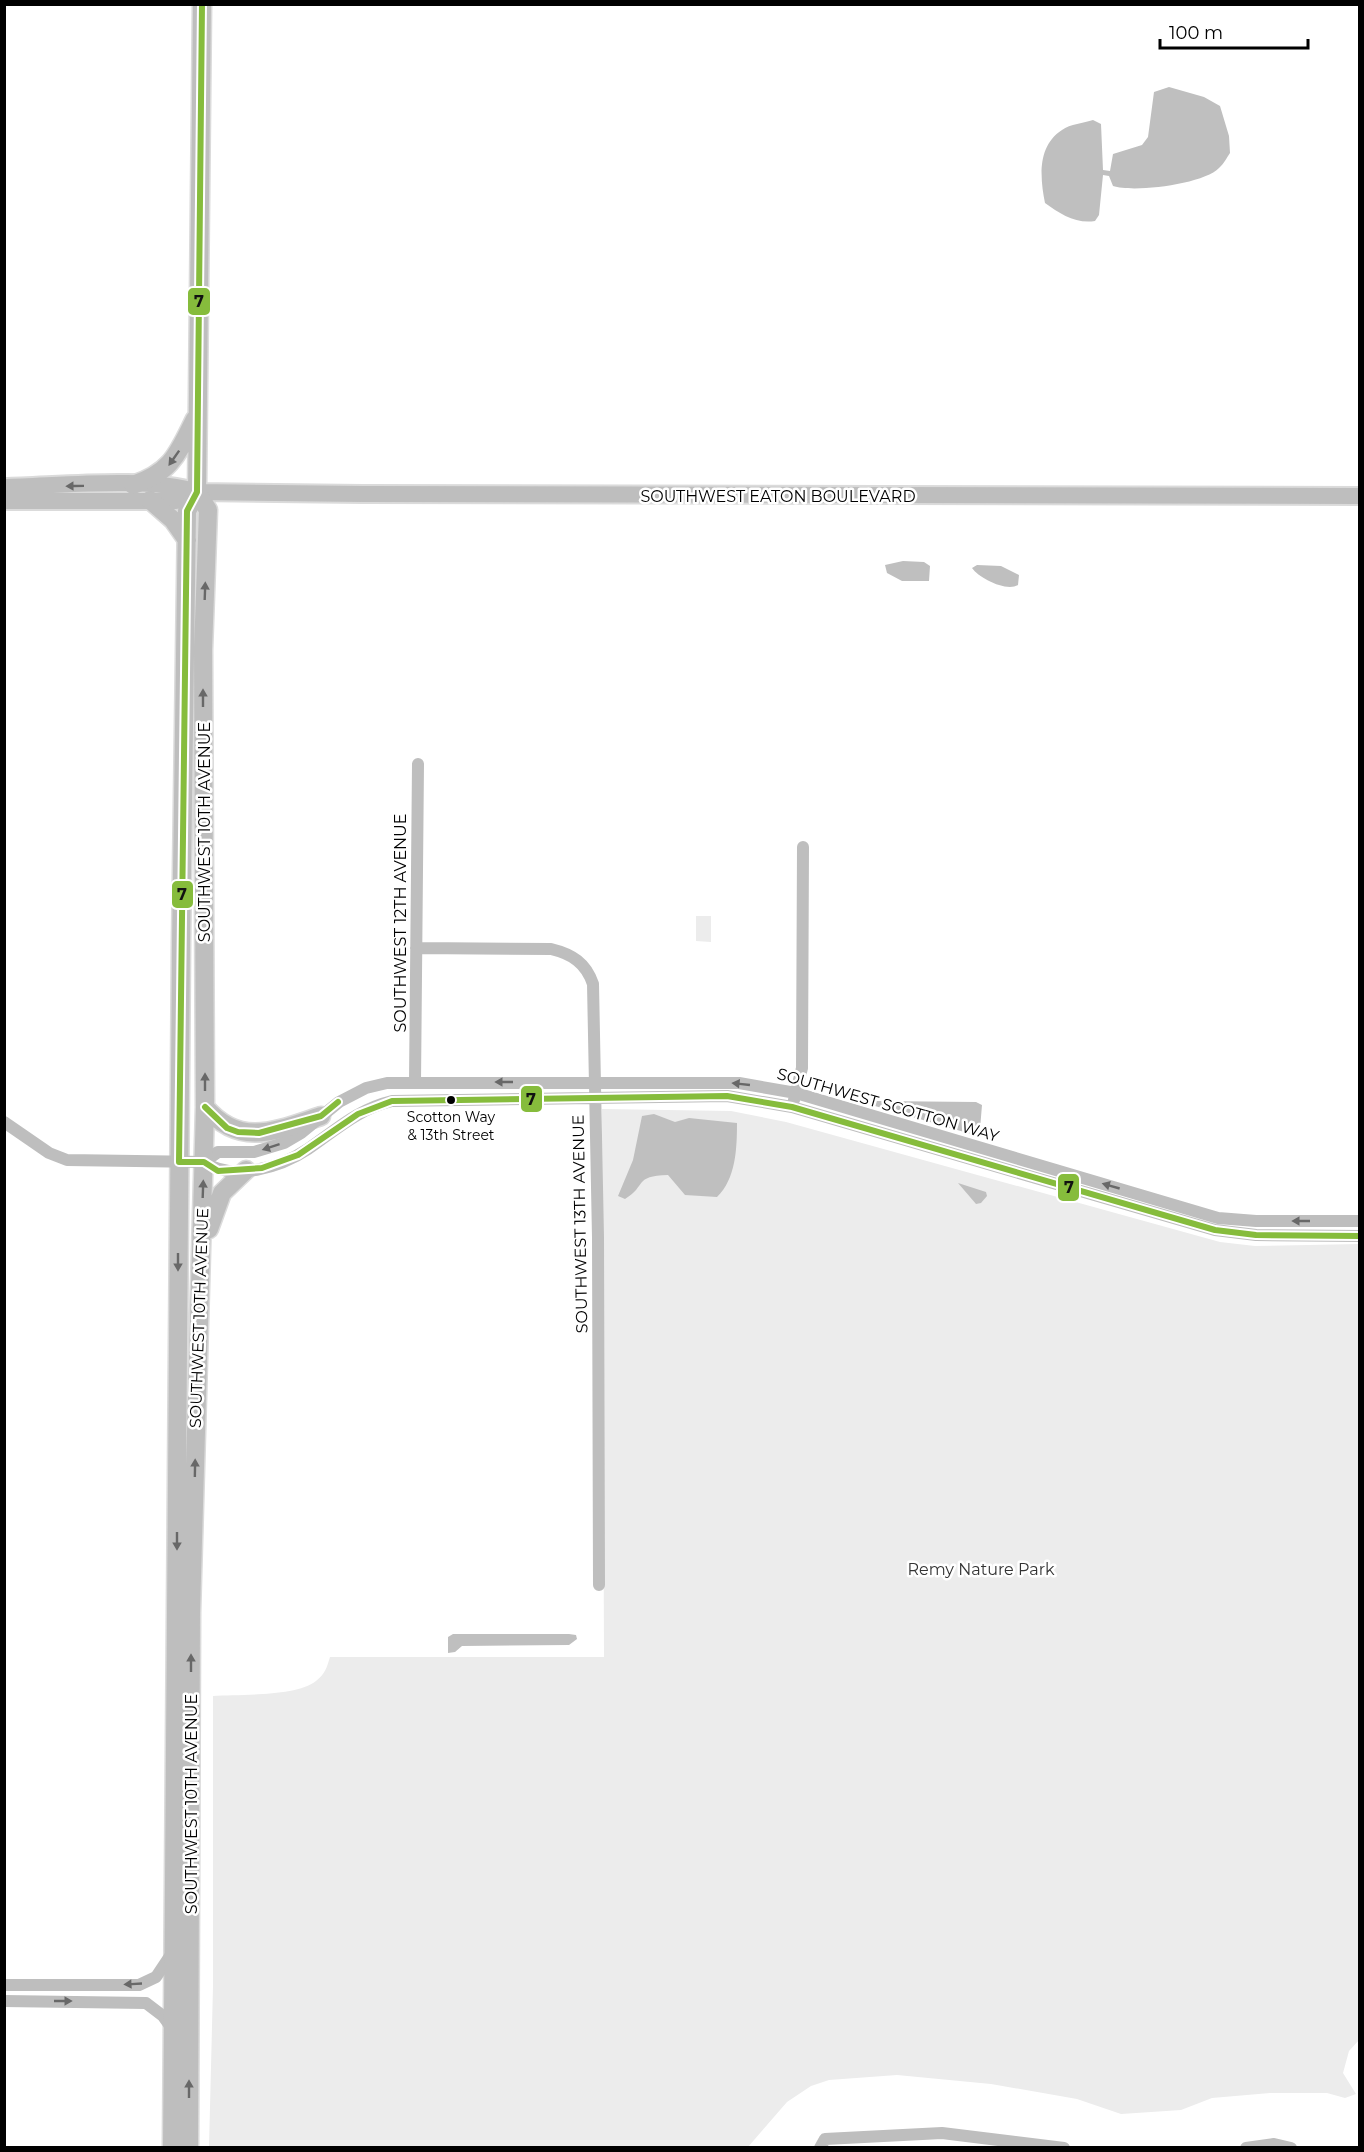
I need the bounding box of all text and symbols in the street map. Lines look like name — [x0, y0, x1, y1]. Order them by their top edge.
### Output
scale bar — [1160, 12, 1308, 50]
text: 100 m — [1169, 22, 1223, 44]
line badge: 7 — [187, 287, 211, 316]
text: 7 — [194, 292, 204, 311]
one-way arrow — [168, 450, 180, 466]
one-way arrow — [65, 481, 84, 491]
street label: SOUTHWEST EATON BOULEVARD — [640, 487, 916, 506]
one-way arrow — [200, 582, 210, 601]
one-way arrow — [198, 689, 208, 708]
street label: SOUTHWEST 10TH AVENUE — [195, 722, 214, 942]
street label: SOUTHWEST 12TH AVENUE — [391, 814, 410, 1033]
line badge: 7 — [171, 880, 194, 909]
text: 7 — [177, 885, 187, 904]
street label: SOUTHWEST SCOTTON WAY — [775, 1064, 1002, 1146]
one-way arrow — [200, 1073, 210, 1092]
one-way arrow — [495, 1077, 514, 1087]
one-way arrow — [731, 1079, 750, 1089]
line badge: 7 — [520, 1085, 543, 1113]
text: 7 — [526, 1090, 536, 1109]
marker: Scotton Way & 13th Street — [445, 1094, 457, 1106]
place label: Scotton Way & 13th Street — [407, 1108, 496, 1144]
street label: SOUTHWEST 13TH AVENUE — [569, 1114, 591, 1334]
one-way arrow — [262, 1143, 280, 1152]
line badge: 7 — [1057, 1173, 1080, 1202]
text: 7 — [1064, 1178, 1074, 1197]
one-way arrow — [199, 1180, 208, 1199]
one-way arrow — [1102, 1181, 1120, 1190]
street label: SOUTHWEST 10TH AVENUE — [186, 1208, 212, 1428]
one-way arrow — [1292, 1216, 1311, 1226]
one-way arrow — [173, 1253, 183, 1272]
one-way arrow — [190, 1459, 199, 1478]
one-way arrow — [172, 1532, 182, 1551]
park label: Remy Nature Park — [907, 1560, 1055, 1579]
one-way arrow — [186, 1654, 196, 1673]
street label: SOUTHWEST 10TH AVENUE — [182, 1694, 201, 1914]
one-way arrow — [124, 1980, 143, 1989]
one-way arrow — [53, 1996, 72, 2006]
one-way arrow — [184, 2080, 194, 2099]

